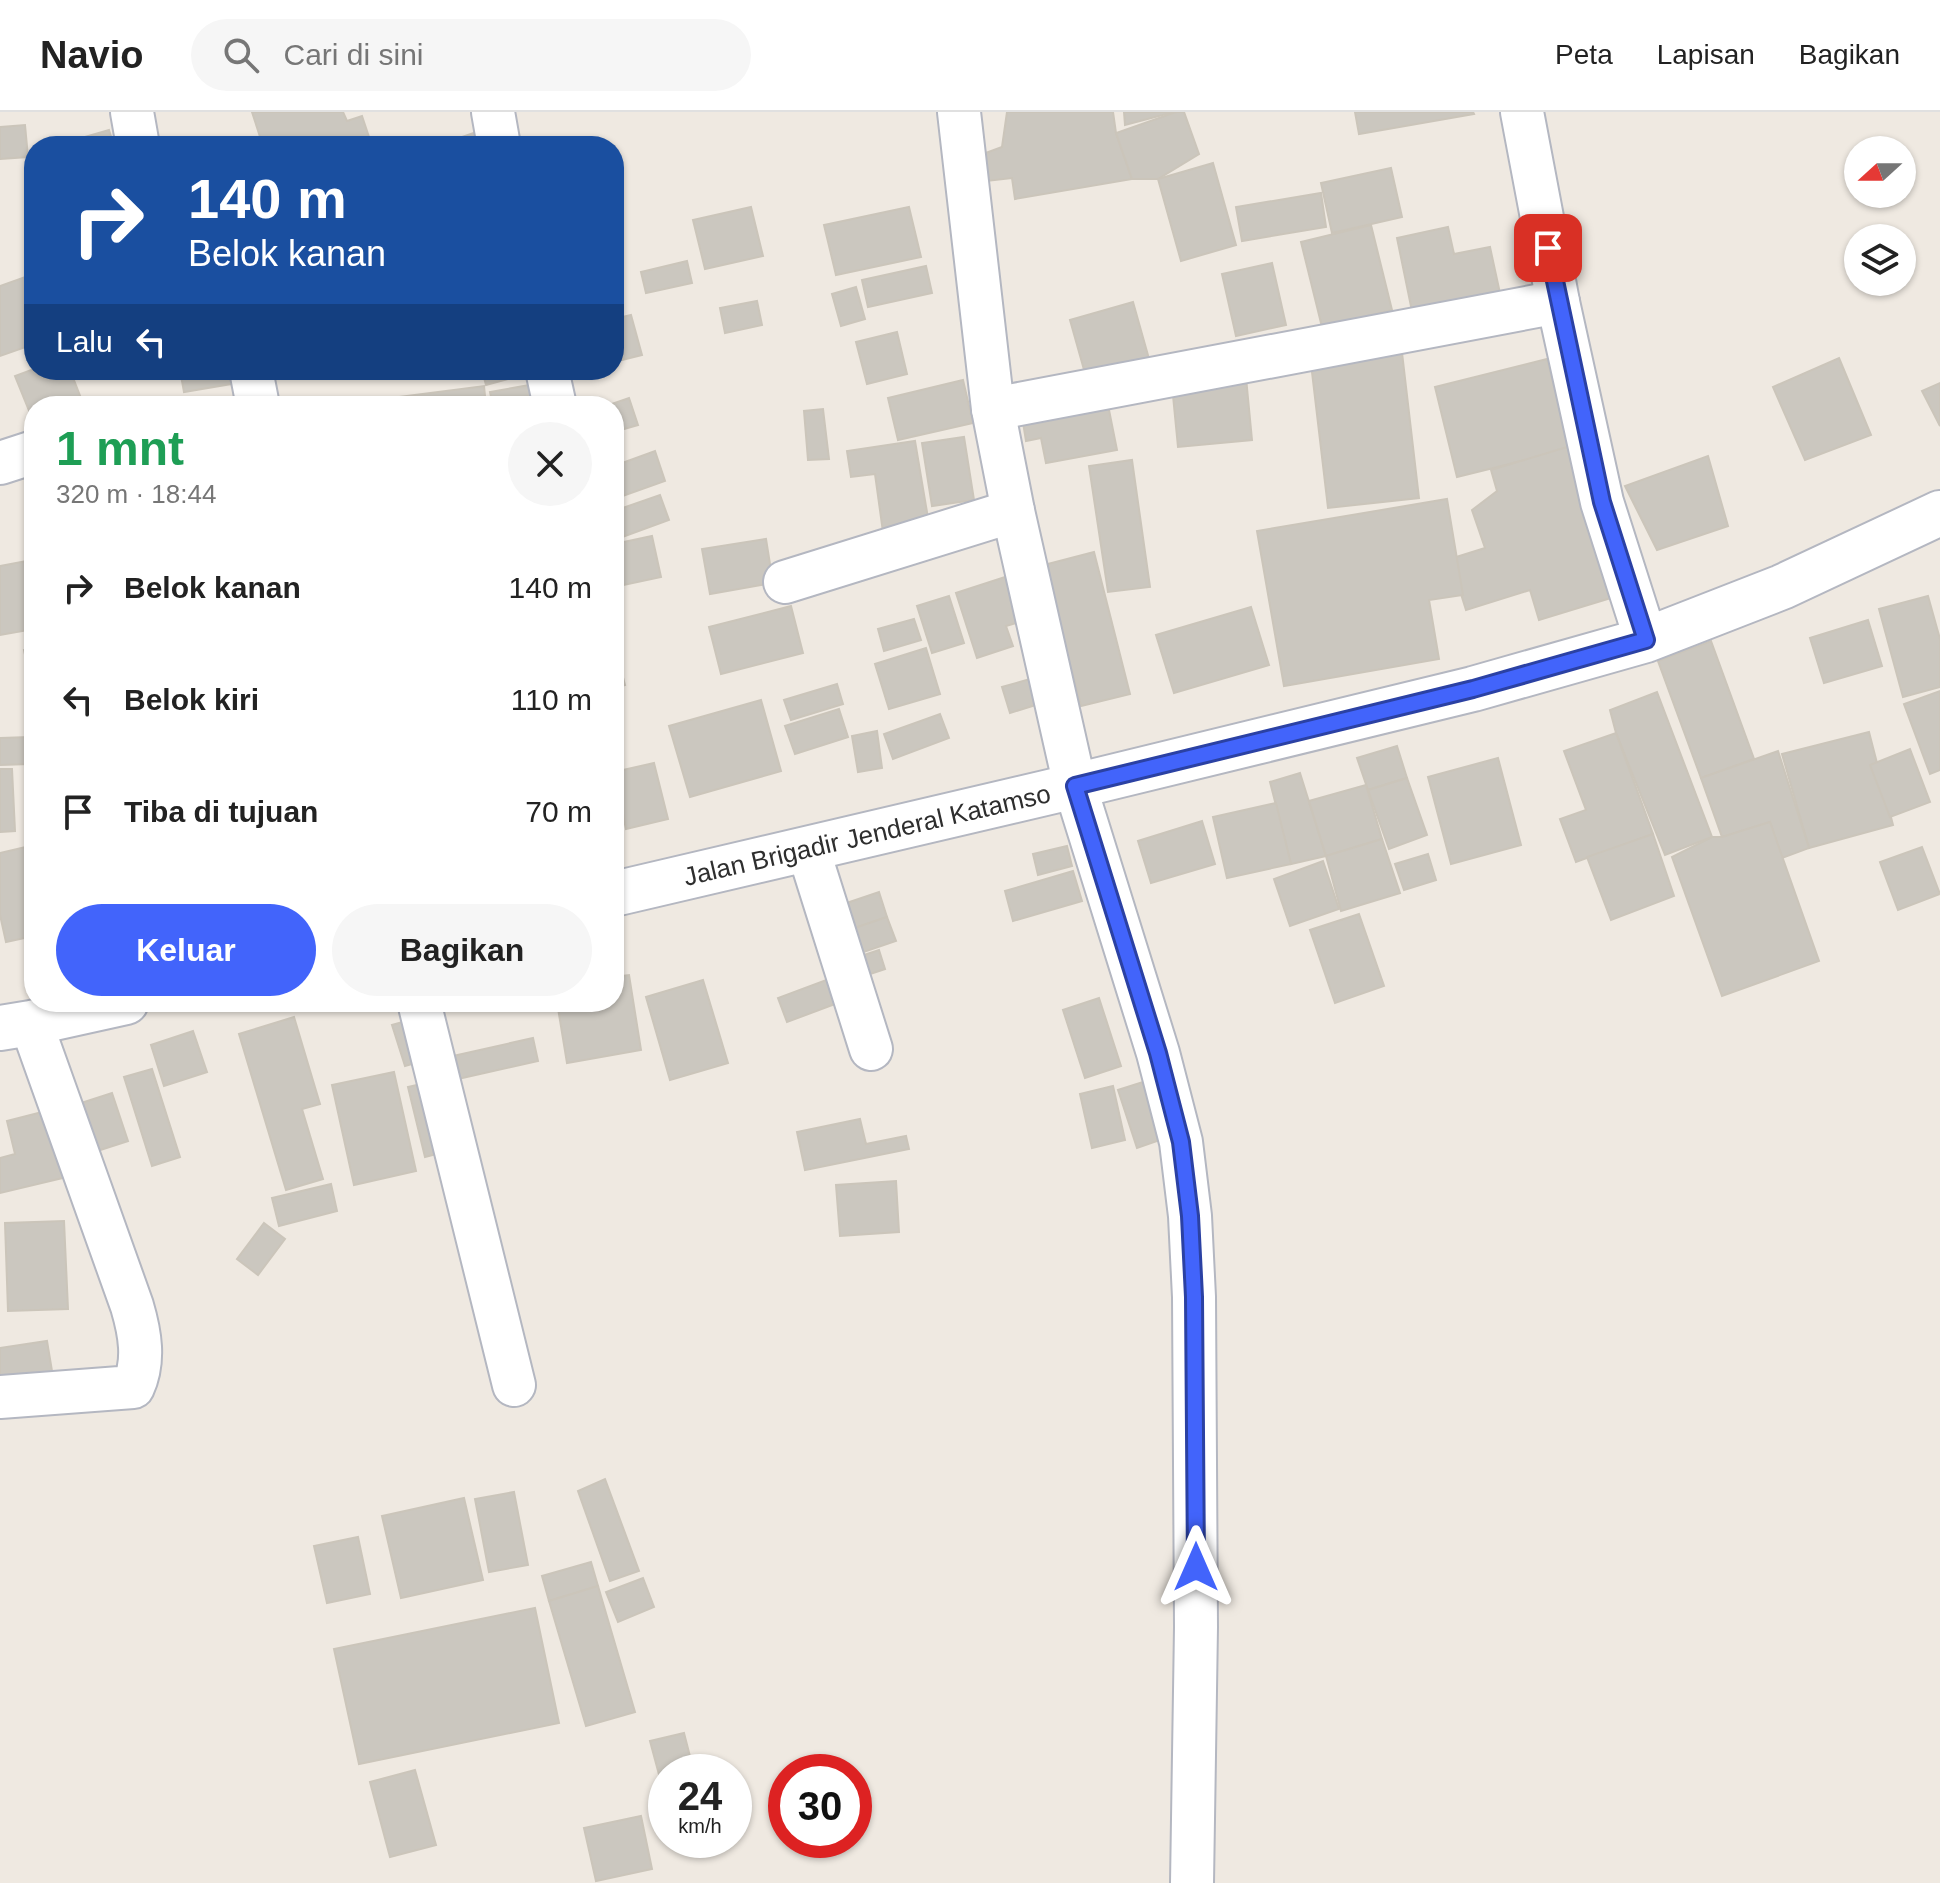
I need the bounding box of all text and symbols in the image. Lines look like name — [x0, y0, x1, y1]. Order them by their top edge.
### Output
search box — [191, 19, 751, 91]
icon: search — [219, 33, 263, 77]
text: Navio — [40, 34, 143, 76]
text: Cari di sini — [283, 38, 424, 71]
text: Peta — [1555, 39, 1613, 70]
text: Lapisan — [1657, 39, 1755, 70]
text: Bagikan — [1799, 39, 1900, 70]
north arrow — [1844, 136, 1916, 208]
map controls — [1844, 136, 1916, 296]
text: 140 m — [188, 167, 347, 230]
icon: right — [56, 168, 160, 272]
pin — [1514, 214, 1582, 282]
button: layers — [1844, 224, 1916, 296]
icon: arrive — [1526, 226, 1570, 270]
text: Belok kanan — [188, 233, 386, 274]
icon: left — [129, 320, 173, 364]
text: Lalu — [56, 325, 113, 358]
text: 1 mnt — [56, 422, 184, 475]
button: close — [508, 422, 592, 506]
text: 320 m · 18:44 — [56, 479, 216, 509]
icon: right — [56, 566, 100, 610]
text: Belok kanan — [124, 571, 301, 604]
text: 140 m — [509, 571, 592, 604]
icon: left — [56, 678, 100, 722]
text: Belok kiri — [124, 683, 259, 716]
text: 110 m — [511, 683, 592, 716]
street label: Jalan Brigadir Jenderal Katamso — [681, 778, 1053, 892]
icon: arrive — [56, 790, 100, 834]
text: Tiba di tujuan — [124, 795, 318, 828]
text: 70 m — [525, 795, 592, 828]
button: Keluar — [56, 904, 316, 996]
button: Bagikan — [332, 904, 592, 996]
position arrow — [1154, 1525, 1238, 1609]
speed limit sign: 30 — [768, 1754, 872, 1858]
text: 24 — [678, 1774, 722, 1818]
text: km/h — [678, 1815, 722, 1837]

